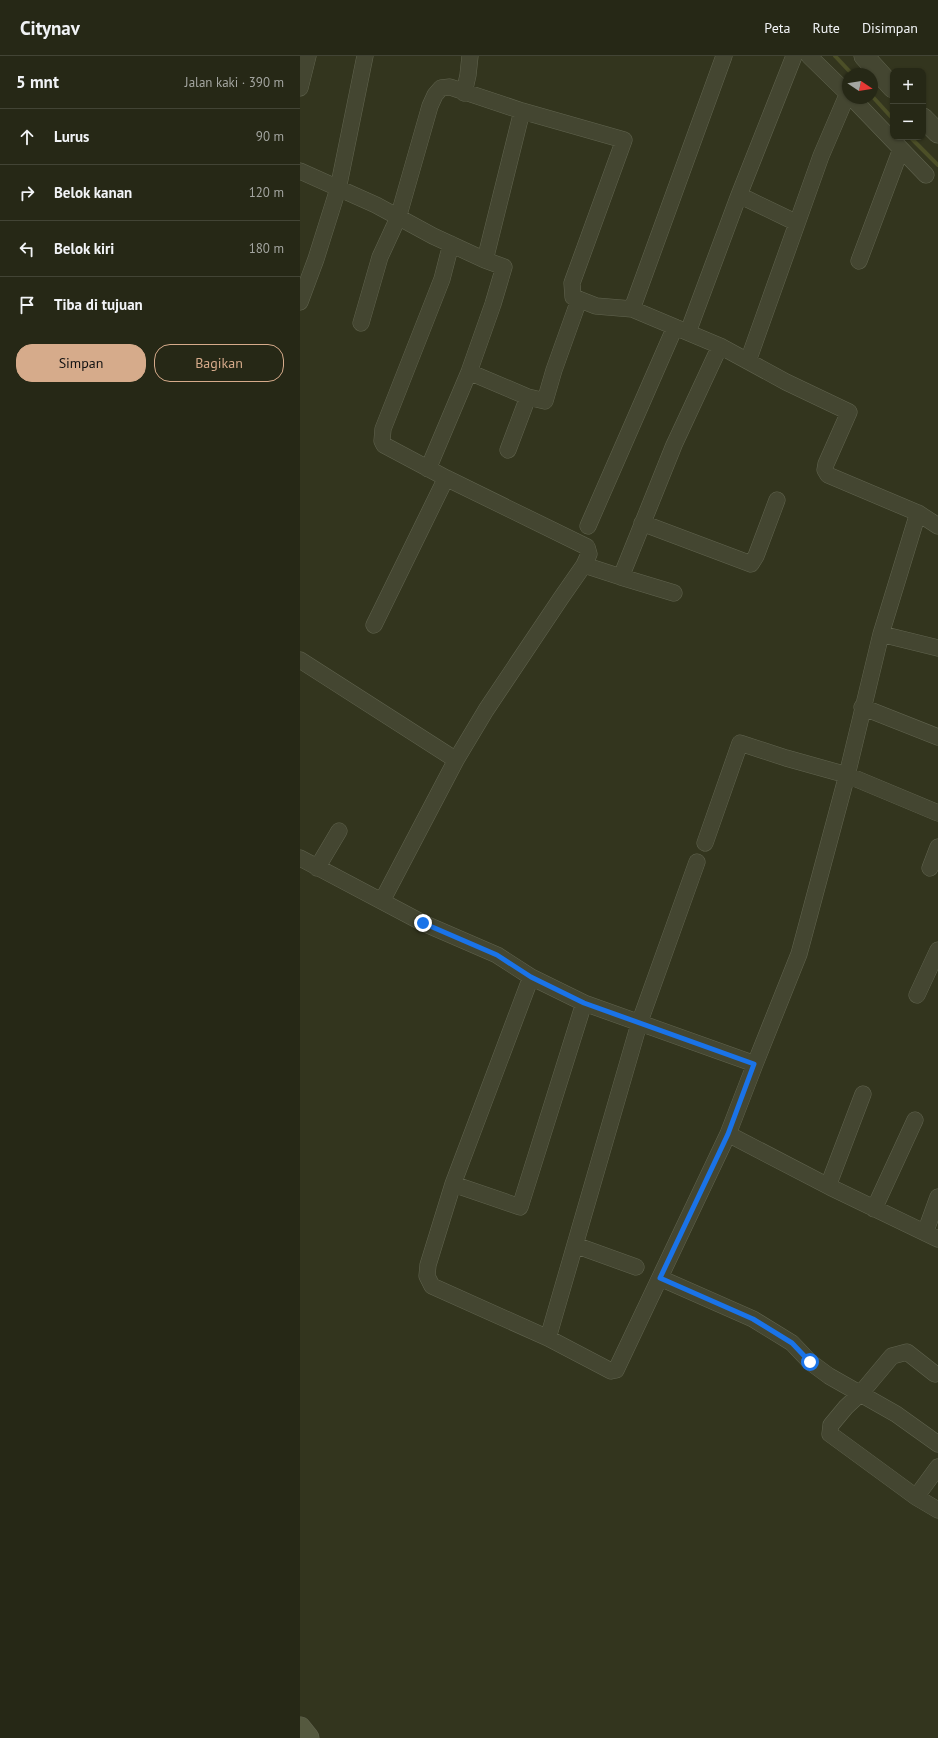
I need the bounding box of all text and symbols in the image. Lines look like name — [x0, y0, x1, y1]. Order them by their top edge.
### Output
text: Citynav — [20, 16, 80, 40]
text: Peta — [764, 19, 790, 37]
text: Rute — [812, 19, 840, 37]
text: Disimpan — [862, 19, 918, 37]
north arrow — [842, 68, 878, 104]
map controls — [890, 68, 926, 140]
button: + — [890, 68, 926, 104]
text: 5 mnt — [16, 71, 59, 93]
text: Jalan kaki · 390 m — [185, 74, 284, 91]
button: − — [890, 104, 926, 140]
icon: ahead — [16, 126, 38, 148]
text: Lurus — [54, 127, 89, 146]
text: 90 m — [256, 128, 284, 145]
icon: right — [16, 182, 38, 204]
text: Belok kanan — [54, 183, 132, 202]
text: 120 m — [249, 184, 284, 201]
icon: left — [16, 238, 38, 260]
text: Belok kiri — [54, 239, 114, 258]
text: 180 m — [249, 240, 284, 257]
icon: arrive — [16, 294, 38, 316]
text: Tiba di tujuan — [54, 295, 143, 314]
button: Simpan — [16, 344, 146, 382]
button: Bagikan — [154, 344, 284, 382]
route end — [414, 914, 432, 932]
route start — [801, 1353, 819, 1371]

